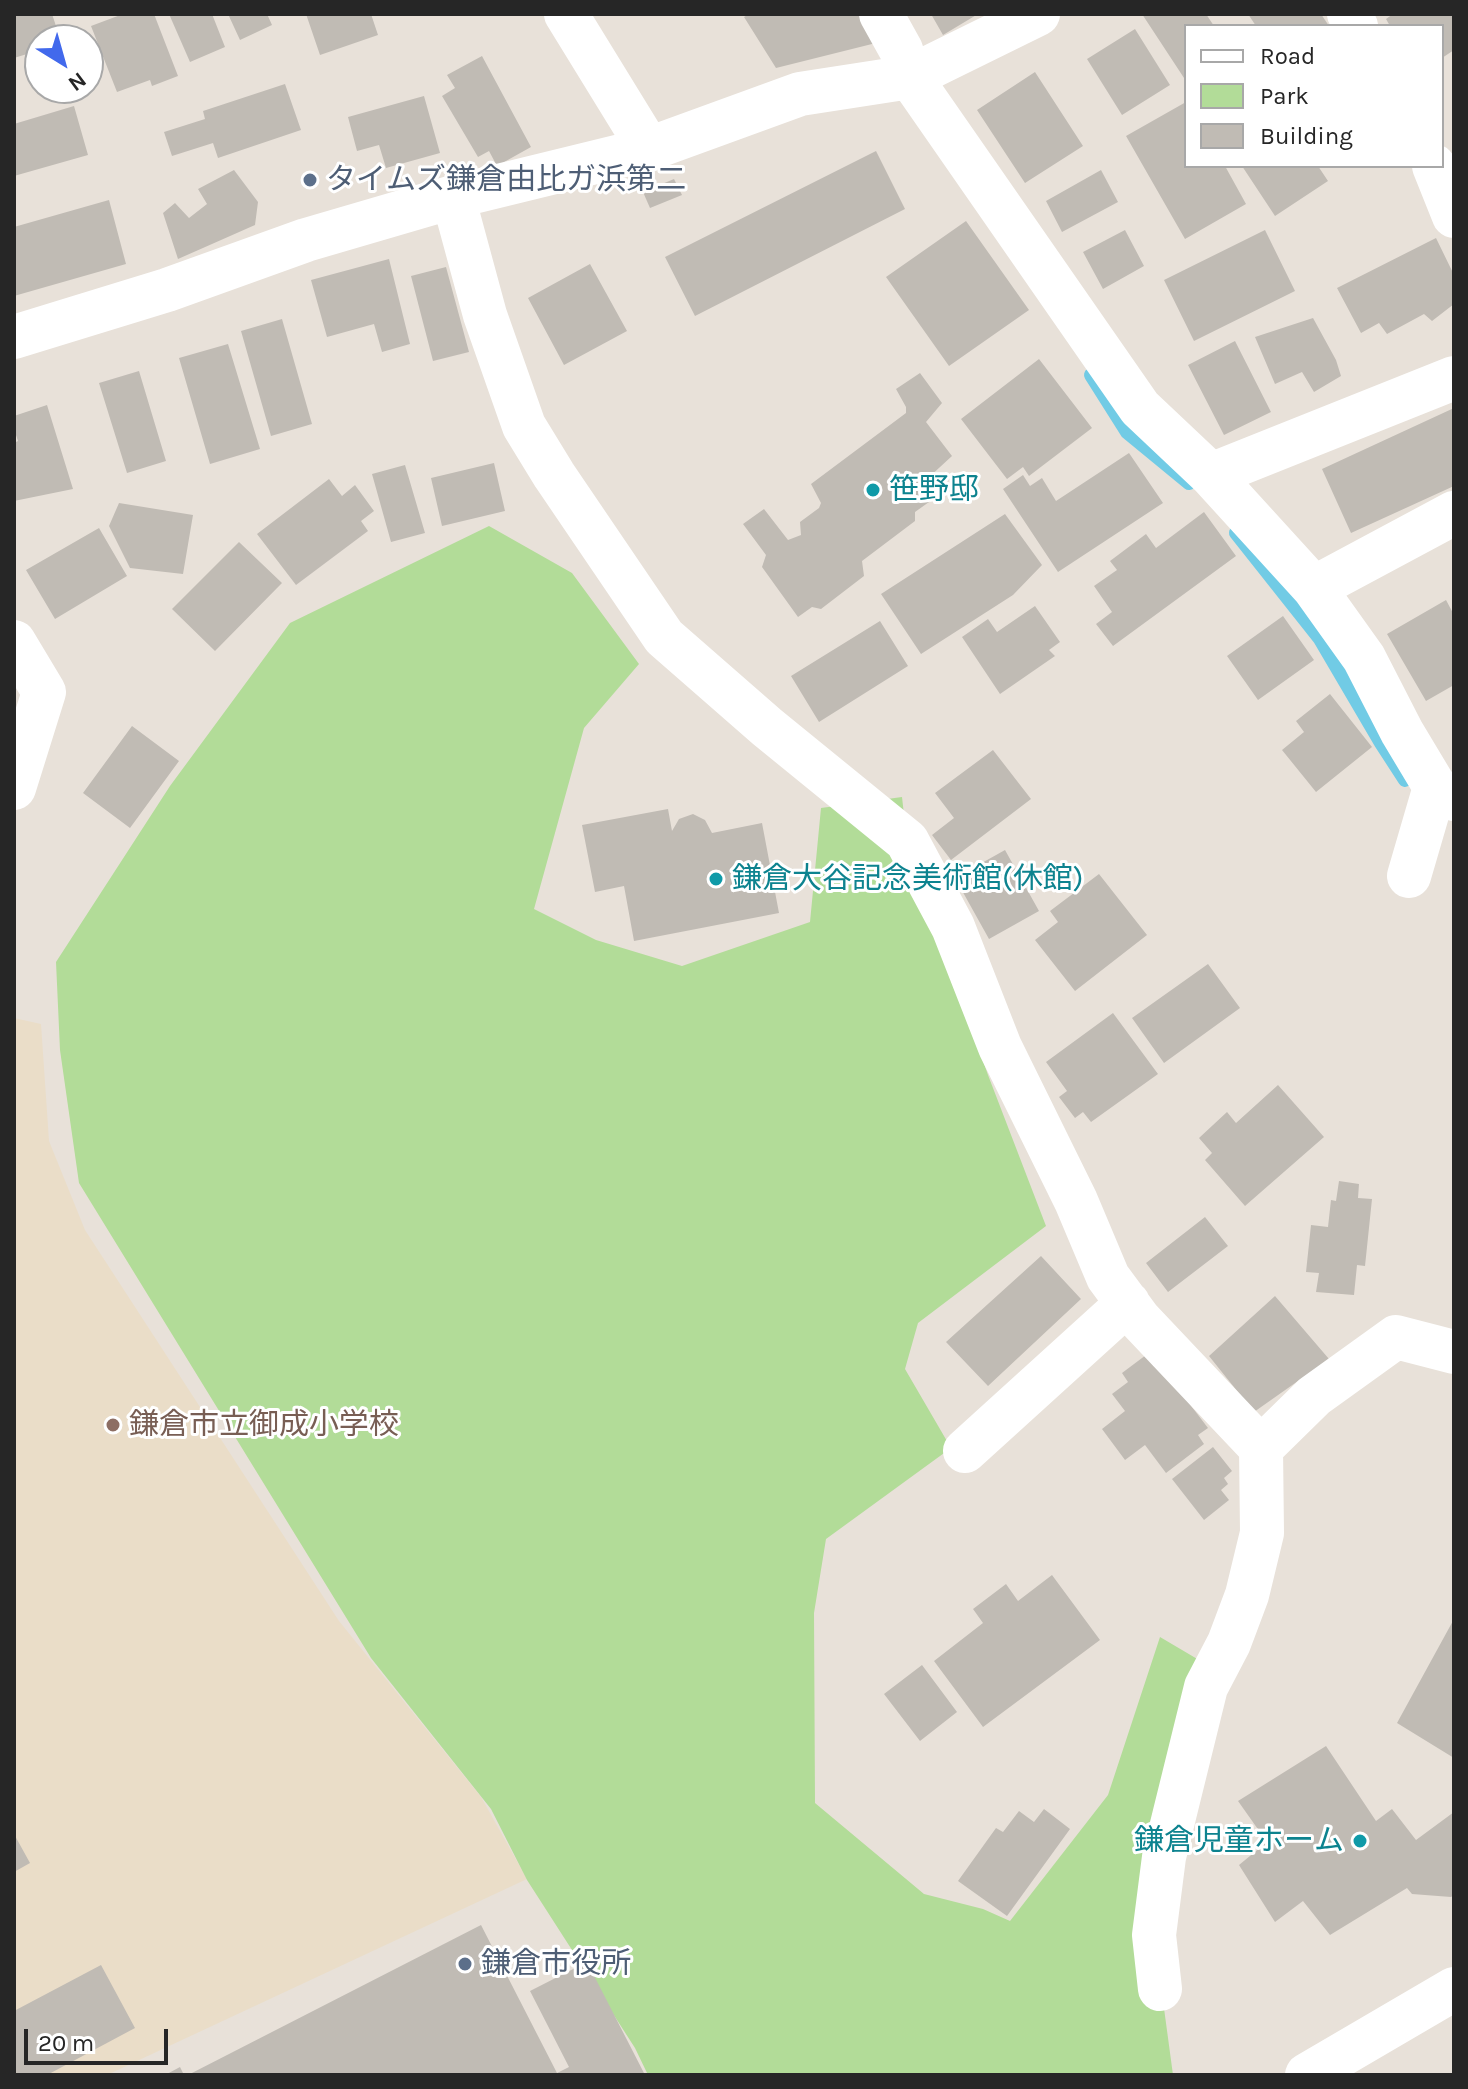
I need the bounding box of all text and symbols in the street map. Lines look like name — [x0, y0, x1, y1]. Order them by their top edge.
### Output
north arrow — [24, 24, 104, 104]
legend — [1184, 24, 1444, 168]
text: Road — [1260, 42, 1315, 70]
text: N — [63, 66, 91, 97]
text: Park — [1260, 82, 1309, 110]
text: Building — [1260, 122, 1353, 150]
place label: タイムズ鎌倉由比ガ浜第二 — [326, 162, 686, 198]
marker: タイムズ鎌倉由比ガ浜第二 — [301, 171, 319, 189]
place label: 笹野邸 — [889, 472, 979, 508]
marker: 笹野邸 — [864, 481, 882, 499]
place label: 鎌倉大谷記念美術館(休館) — [732, 861, 1083, 897]
marker: 鎌倉大谷記念美術館(休館) — [707, 870, 725, 888]
place label: 鎌倉市立御成小学校 — [129, 1407, 399, 1443]
marker: 鎌倉市立御成小学校 — [104, 1416, 122, 1434]
place label: 鎌倉児童ホーム — [1134, 1823, 1344, 1859]
marker: 鎌倉児童ホーム — [1351, 1832, 1369, 1850]
place label: 鎌倉市役所 — [481, 1946, 631, 1982]
marker: 鎌倉市役所 — [456, 1955, 474, 1973]
scale bar — [28, 2013, 172, 2063]
text: 20 m — [38, 2029, 94, 2057]

